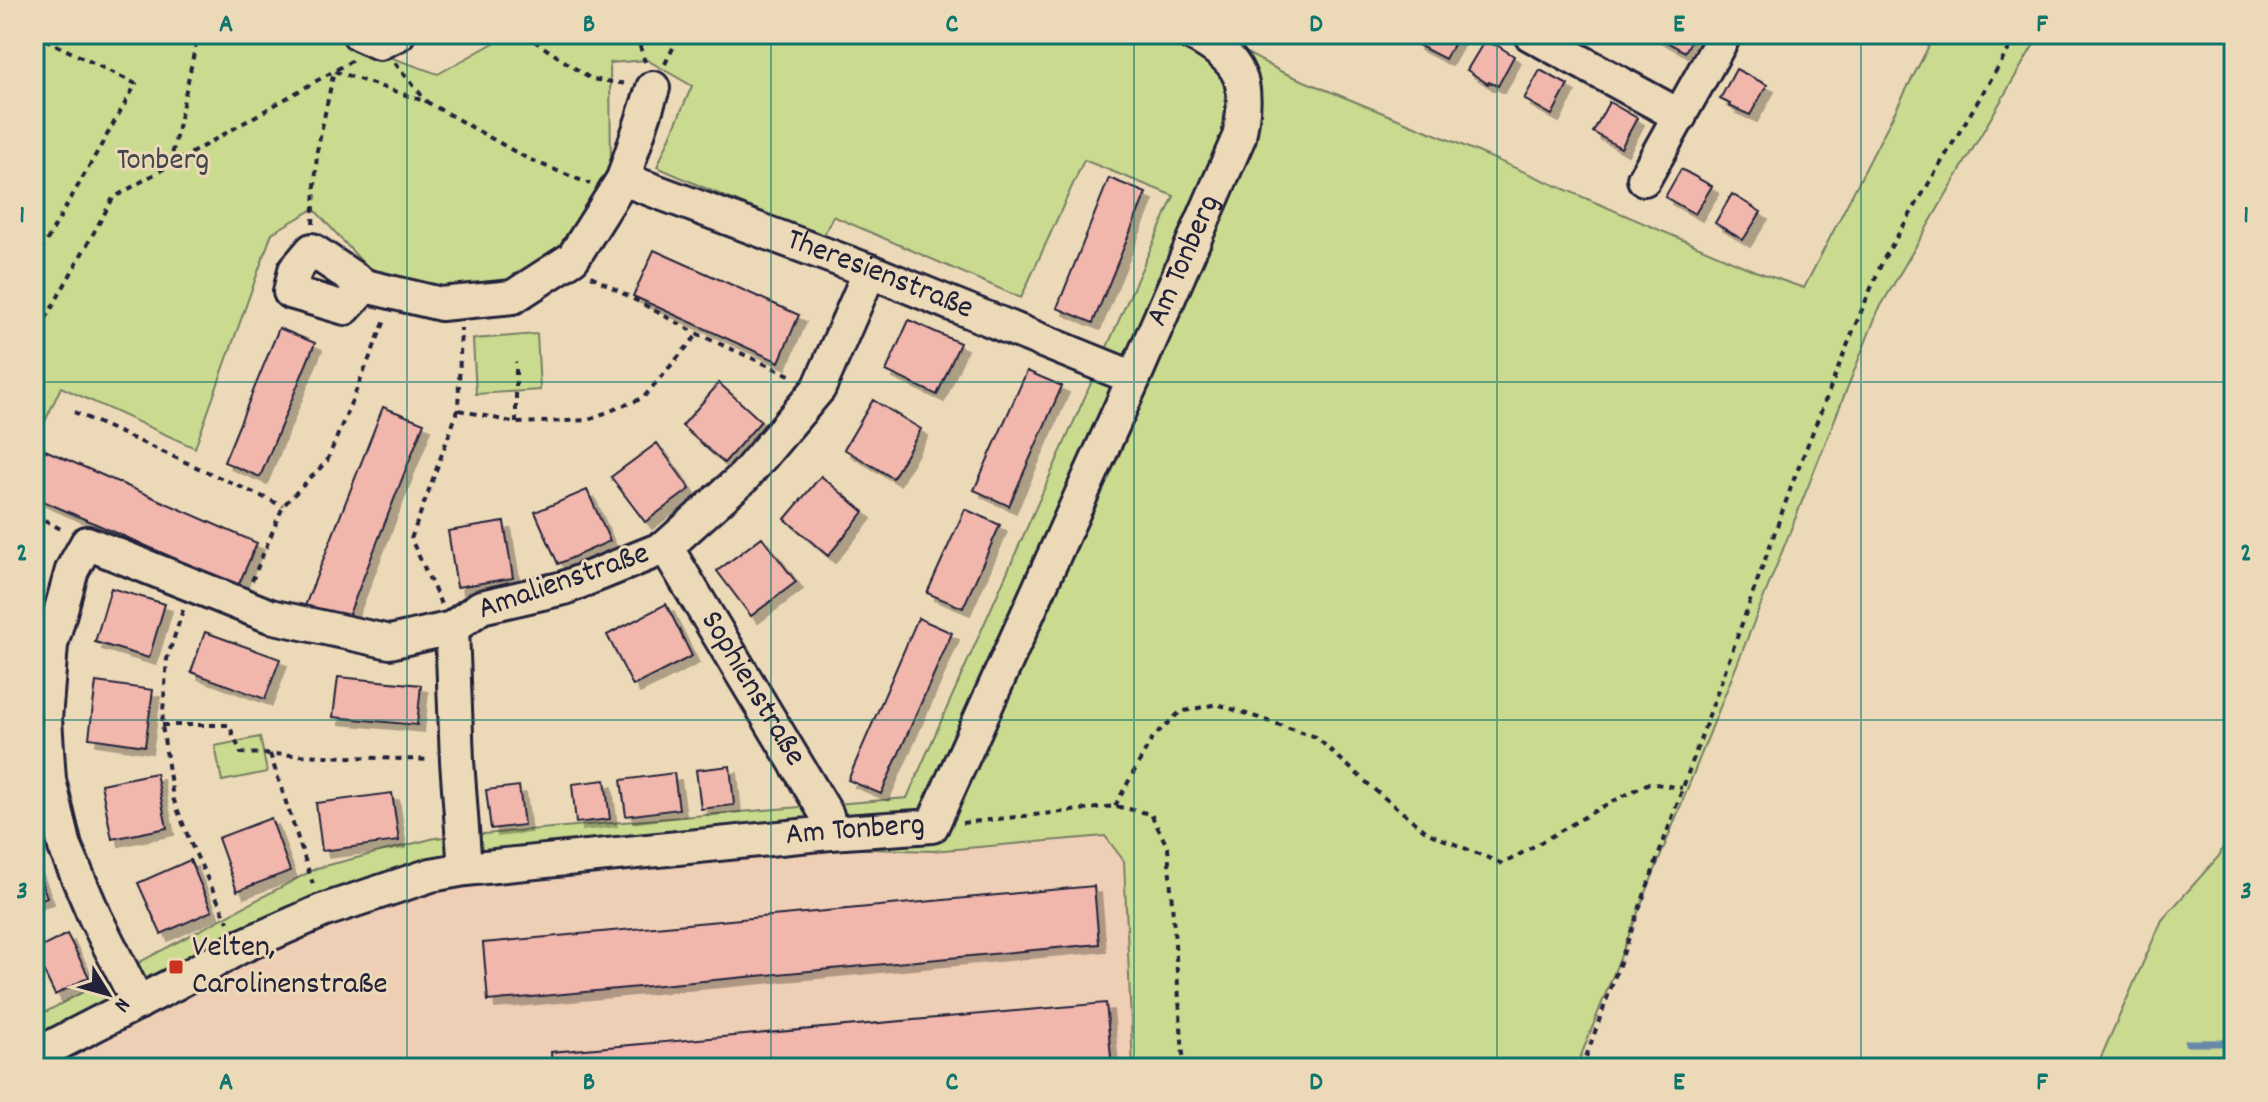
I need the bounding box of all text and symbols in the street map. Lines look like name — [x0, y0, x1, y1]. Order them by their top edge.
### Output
text: A — [219, 7, 233, 44]
text: B — [583, 7, 595, 44]
text: C — [946, 7, 959, 44]
text: D — [1309, 7, 1323, 44]
text: E — [1673, 7, 1685, 44]
text: F — [2036, 7, 2048, 44]
park label: Tonberg — [117, 139, 209, 185]
street label: Am Tonberg — [1136, 188, 1234, 334]
text: 1 — [19, 198, 25, 235]
text: 1 — [2243, 198, 2249, 235]
street label: Theresienstraße — [779, 219, 980, 333]
street label: Amalienstraße — [472, 532, 656, 634]
text: 2 — [16, 536, 28, 573]
text: 2 — [2240, 536, 2252, 573]
street label: Sophienstraße — [687, 603, 816, 776]
street label: Am Tonberg — [783, 804, 926, 860]
text: 3 — [16, 874, 28, 911]
text: 3 — [2240, 874, 2252, 911]
place label: Velten, Carolinenstraße — [192, 926, 388, 1009]
north arrow — [68, 954, 148, 1034]
marker: Velten, Carolinenstraße — [167, 958, 185, 976]
text: N — [105, 990, 137, 1018]
text: A — [219, 1065, 233, 1102]
text: B — [583, 1065, 595, 1102]
text: C — [946, 1065, 959, 1102]
text: D — [1309, 1065, 1323, 1102]
text: E — [1673, 1065, 1685, 1102]
text: F — [2036, 1065, 2048, 1102]

